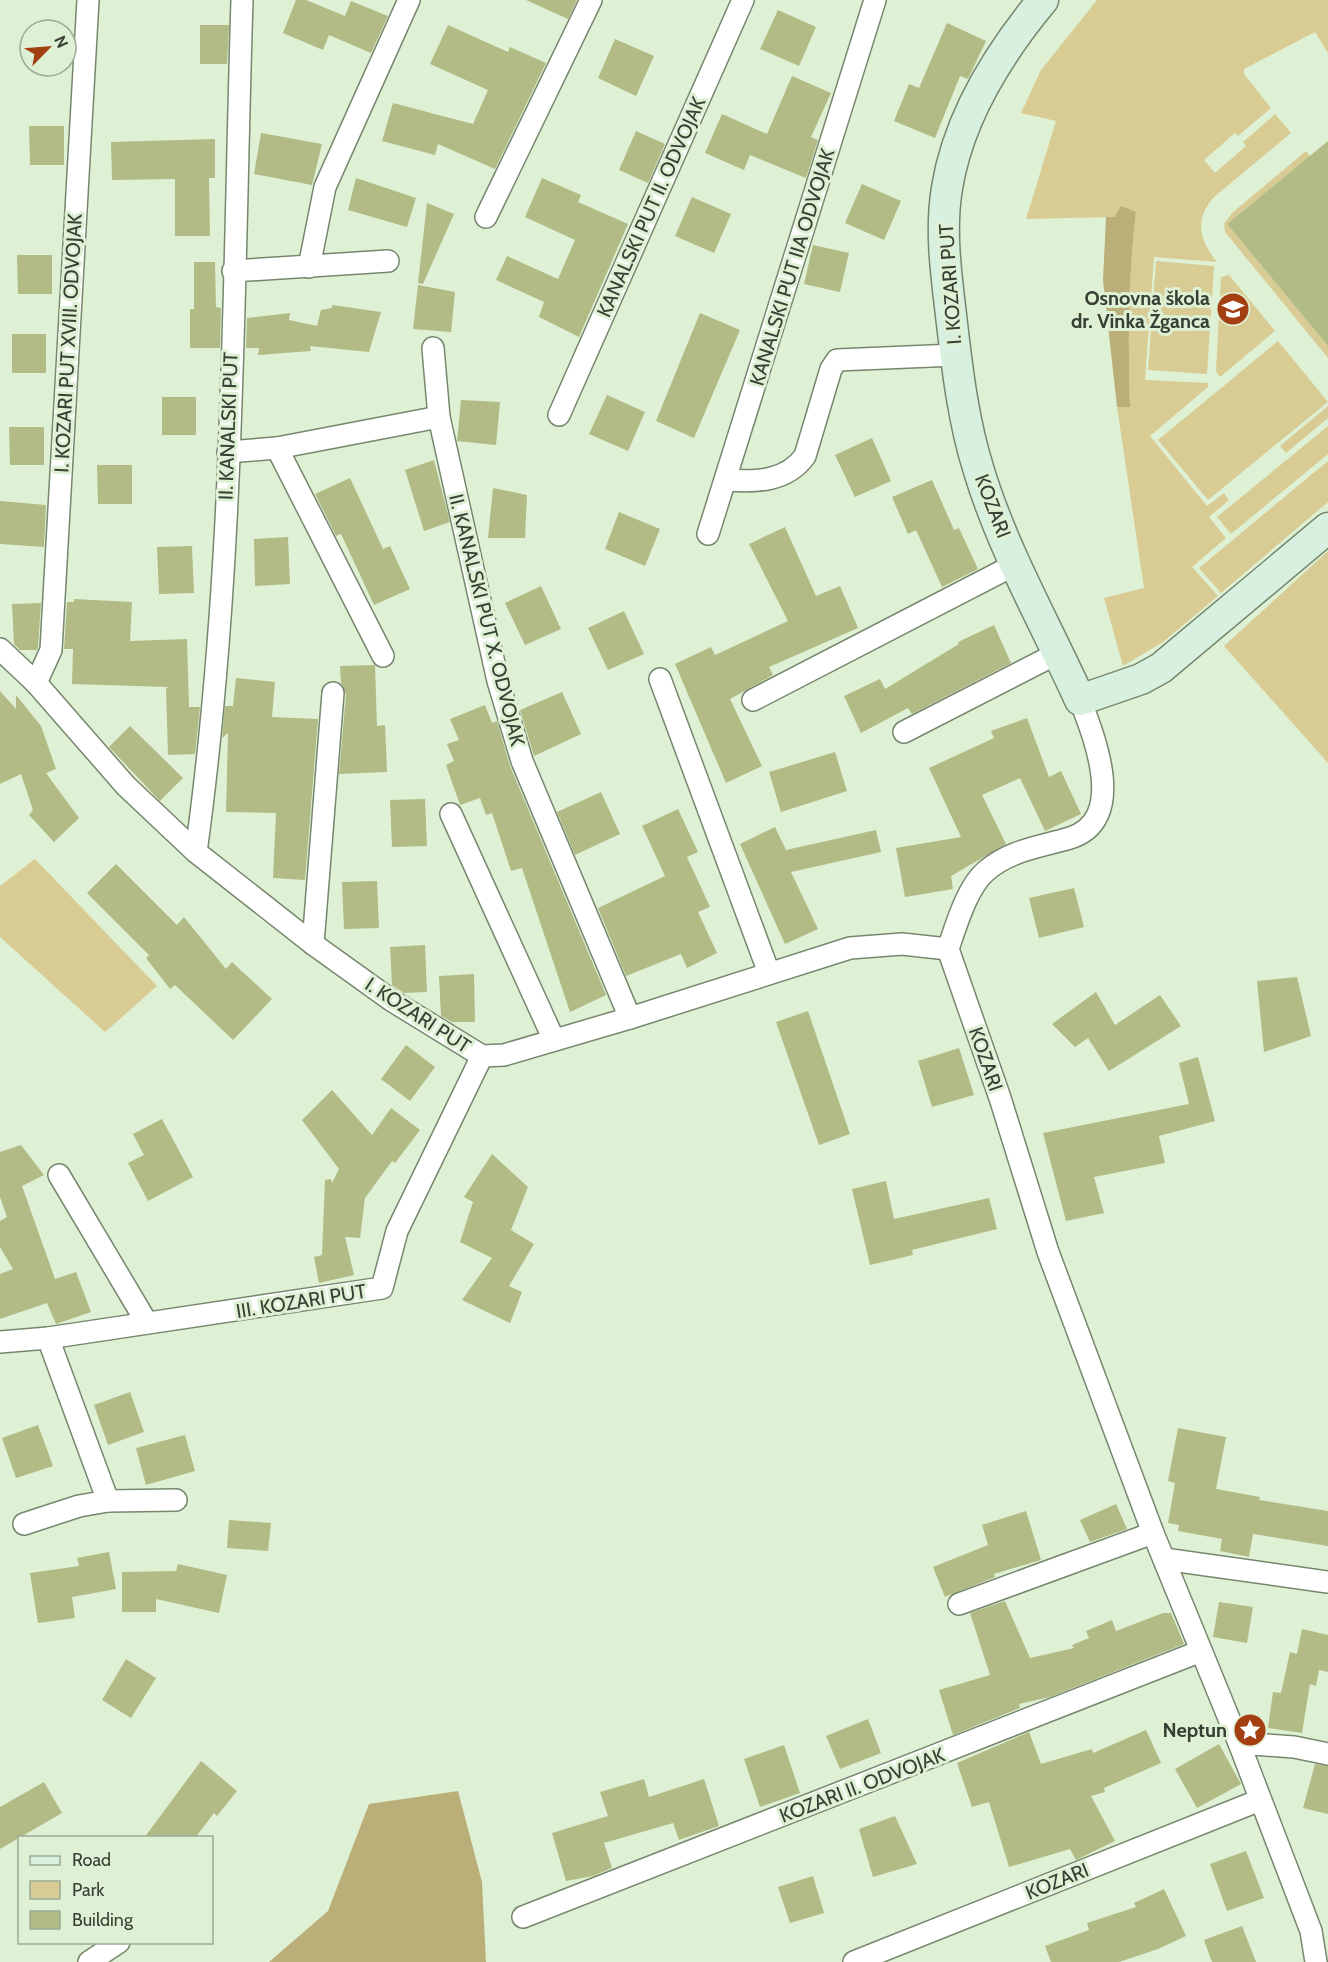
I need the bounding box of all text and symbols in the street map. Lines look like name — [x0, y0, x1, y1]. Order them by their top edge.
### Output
north arrow — [18, 18, 78, 78]
text: N — [50, 33, 72, 51]
street label: KANALSKI PUT II. ODVOJAK — [592, 93, 711, 321]
street label: KANALSKI PUT IIA ODVOJAK — [744, 145, 840, 388]
street label: I. KOZARI PUT XVIII. ODVOJAK — [49, 212, 87, 473]
street label: I. KOZARI PUT — [934, 222, 966, 345]
place label: Osnovna škola dr. Vinka Žganca — [1071, 286, 1210, 333]
school or university icon: Osnovna škola dr. Vinka Žganca — [1215, 291, 1251, 327]
street label: II. KANALSKI PUT — [213, 351, 243, 500]
street label: KOZARI — [970, 471, 1016, 541]
street label: II. KANALSKI PUT X. ODVOJAK — [444, 491, 530, 749]
street label: I. KOZARI PUT — [361, 972, 476, 1058]
street label: KOZARI — [964, 1024, 1008, 1094]
street label: III. KOZARI PUT — [234, 1279, 368, 1323]
place icon: Neptun — [1232, 1712, 1268, 1748]
place label: Neptun — [1163, 1718, 1227, 1742]
street label: KOZARI II. ODVOJAK — [776, 1742, 949, 1828]
legend — [18, 1836, 213, 1944]
text: Road — [72, 1849, 111, 1871]
street label: KOZARI — [1022, 1857, 1092, 1905]
text: Park — [72, 1879, 105, 1901]
text: Building — [72, 1909, 134, 1931]

